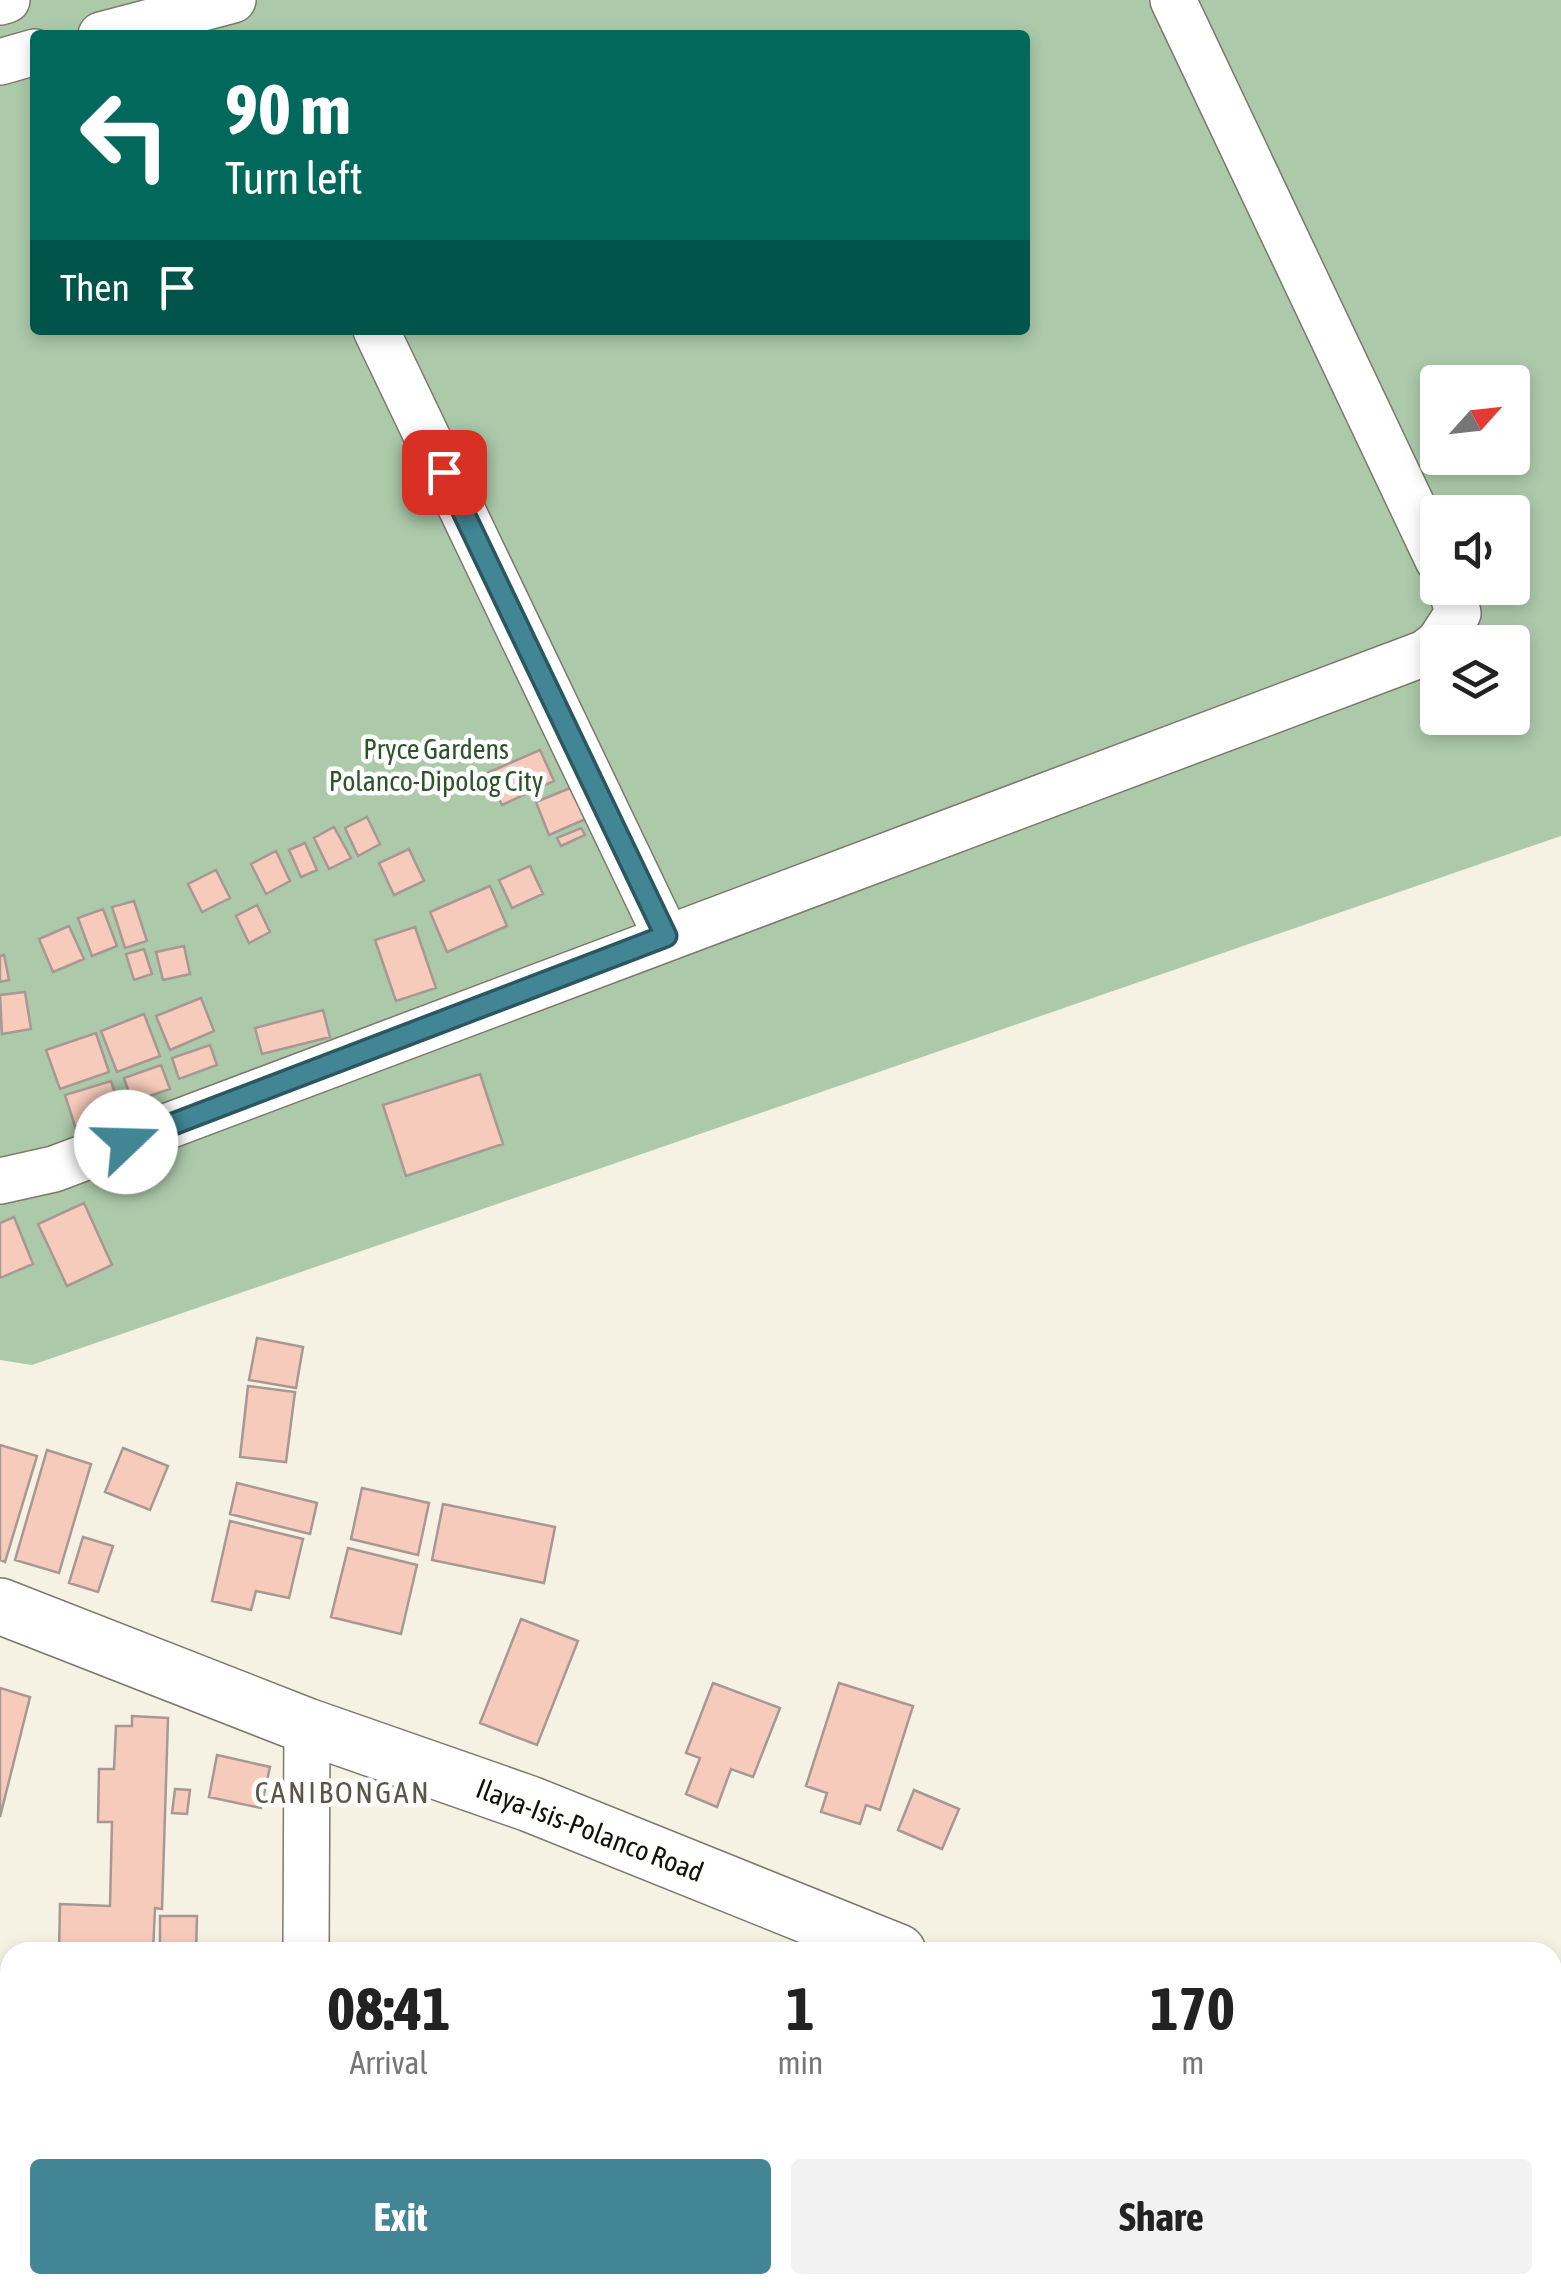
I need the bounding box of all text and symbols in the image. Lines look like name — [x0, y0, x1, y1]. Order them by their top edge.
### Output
text: 90 m — [225, 69, 351, 149]
icon: left — [60, 70, 190, 200]
text: Turn left — [225, 152, 363, 204]
icon: arrive — [150, 260, 205, 315]
text: Then — [60, 266, 130, 309]
north arrow — [1420, 365, 1530, 475]
map controls — [1420, 365, 1530, 735]
pin — [402, 430, 487, 515]
icon: arrive — [417, 445, 472, 500]
button: sound — [1420, 495, 1530, 605]
button: layers — [1420, 625, 1530, 735]
park label: Pryce Gardens Polanco-Dipolog City — [329, 733, 543, 797]
position arrow — [74, 1090, 178, 1194]
street label: Ilaya-Isis-Polanco Road — [472, 1772, 708, 1888]
district label: CANIBONGAN — [255, 1775, 431, 1809]
text: 08:41 — [327, 1974, 450, 2043]
text: 1 — [786, 1974, 815, 2043]
text: 170 — [1150, 1974, 1235, 2043]
text: Arrival — [350, 2044, 428, 2081]
text: min — [777, 2044, 823, 2081]
text: m — [1181, 2044, 1204, 2081]
button: Exit — [30, 2159, 771, 2274]
button: Share — [791, 2159, 1532, 2274]

